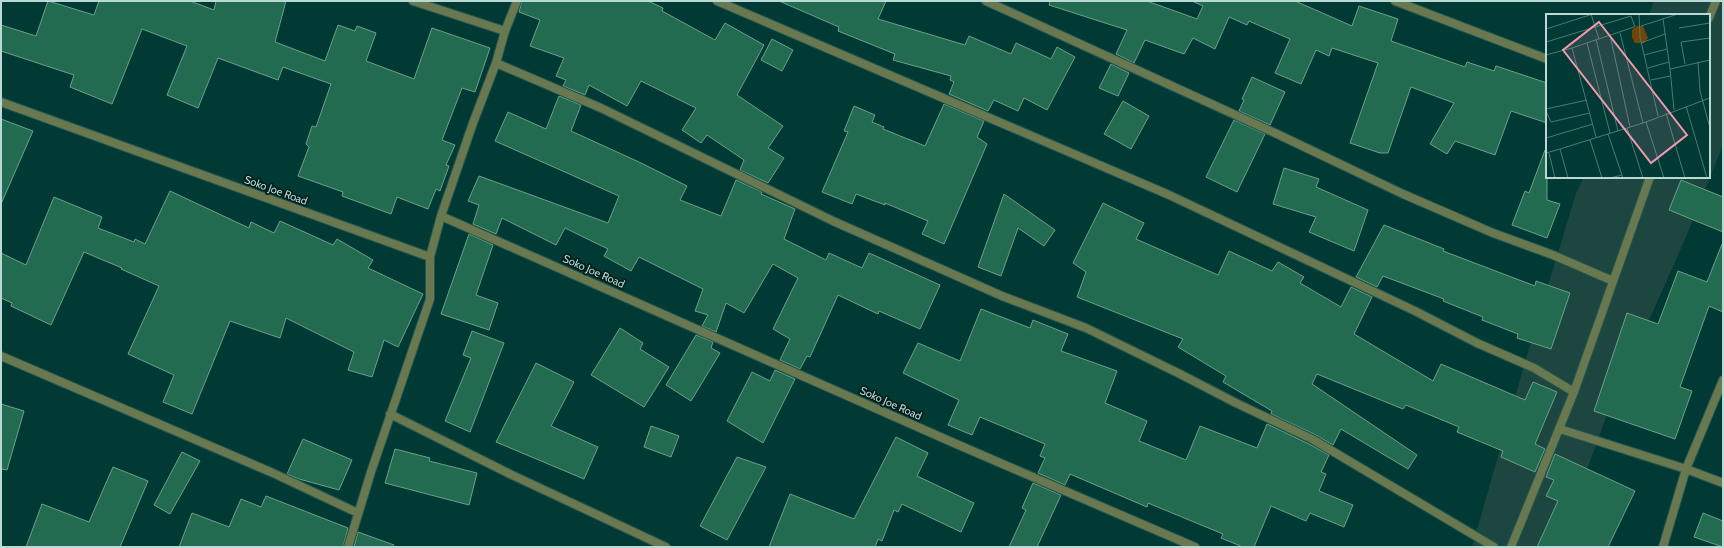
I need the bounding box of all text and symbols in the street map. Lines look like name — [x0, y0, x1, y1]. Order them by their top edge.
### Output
inset map — [1546, 14, 1710, 178]
street label: Soko Joe Road — [242, 172, 310, 208]
street label: Soko Joe Road — [561, 251, 627, 291]
street label: Soko Joe Road — [858, 383, 924, 423]

